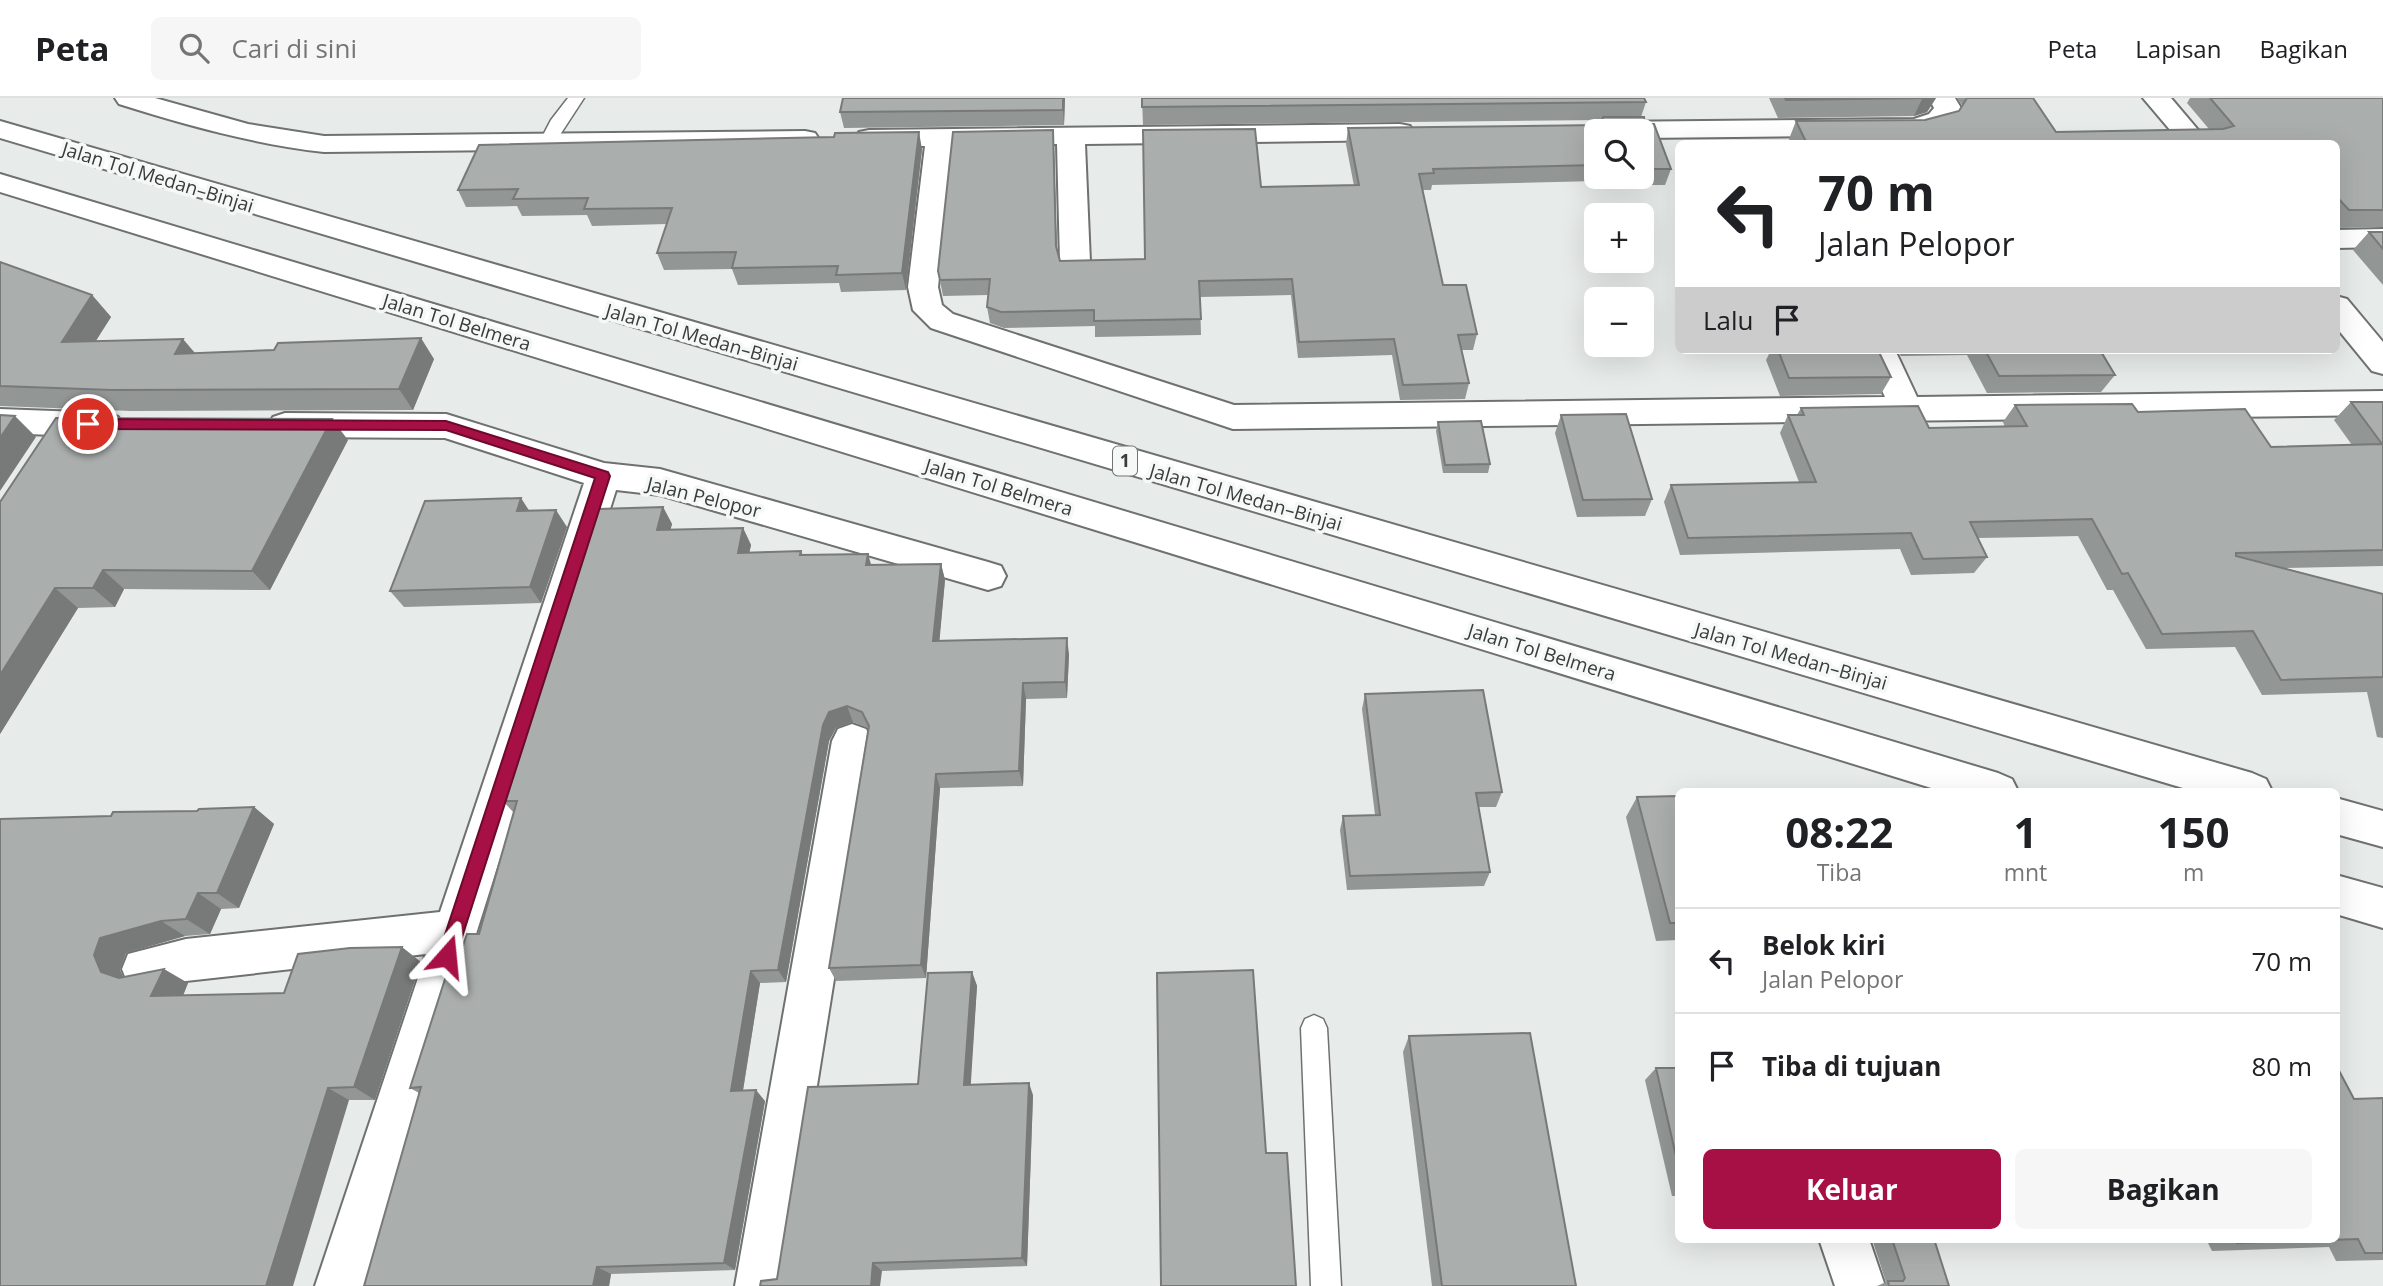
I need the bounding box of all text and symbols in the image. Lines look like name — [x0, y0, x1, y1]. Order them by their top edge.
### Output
search box — [151, 17, 641, 80]
text: Peta — [35, 26, 109, 71]
icon: search — [175, 29, 213, 67]
text: Cari di sini — [231, 30, 357, 66]
text: Peta — [2047, 32, 2097, 65]
text: Lapisan — [2135, 32, 2221, 65]
text: Bagikan — [2259, 32, 2348, 65]
map controls — [1584, 119, 1654, 357]
button: search — [1584, 119, 1654, 189]
street label: Jalan Tol Medan–Binjai — [57, 135, 257, 219]
text: 70 m — [1818, 159, 1935, 225]
icon: left — [1703, 168, 1794, 259]
button: + — [1584, 203, 1654, 273]
text: Jalan Pelopor — [1818, 222, 2015, 265]
street label: Jalan Tol Belmera — [378, 287, 534, 357]
button: − — [1584, 287, 1654, 357]
street label: Jalan Tol Medan–Binjai — [601, 296, 801, 377]
icon: arrive — [1768, 301, 1806, 339]
text: Lalu — [1703, 302, 1754, 338]
pin — [58, 394, 118, 454]
icon: arrive — [69, 405, 107, 443]
road number: 1 — [1113, 446, 1137, 475]
street label: Jalan Tol Belmera — [920, 452, 1076, 522]
street label: Jalan Tol Medan–Binjai — [1145, 456, 1345, 537]
street label: Jalan Pelopor — [642, 470, 764, 524]
street label: Jalan Tol Medan–Binjai — [1690, 615, 1890, 696]
street label: Jalan Tol Belmera — [1463, 617, 1619, 687]
text: 08:22 — [1785, 803, 1893, 860]
text: 1 — [2013, 803, 2037, 860]
text: 150 — [2158, 803, 2230, 860]
text: Tiba — [1817, 856, 1862, 888]
text: mnt — [2004, 856, 2047, 888]
text: m — [2183, 856, 2204, 888]
position arrow — [410, 919, 484, 993]
text: Belok kiri — [1762, 927, 1886, 963]
icon: left — [1703, 942, 1741, 980]
text: 70 m — [2251, 943, 2312, 979]
text: Jalan Pelopor — [1762, 963, 1903, 995]
icon: arrive — [1703, 1047, 1741, 1085]
text: Tiba di tujuan — [1762, 1048, 1941, 1084]
text: 80 m — [2251, 1048, 2312, 1084]
button: Keluar — [1703, 1149, 2001, 1229]
button: Bagikan — [2015, 1149, 2312, 1229]

